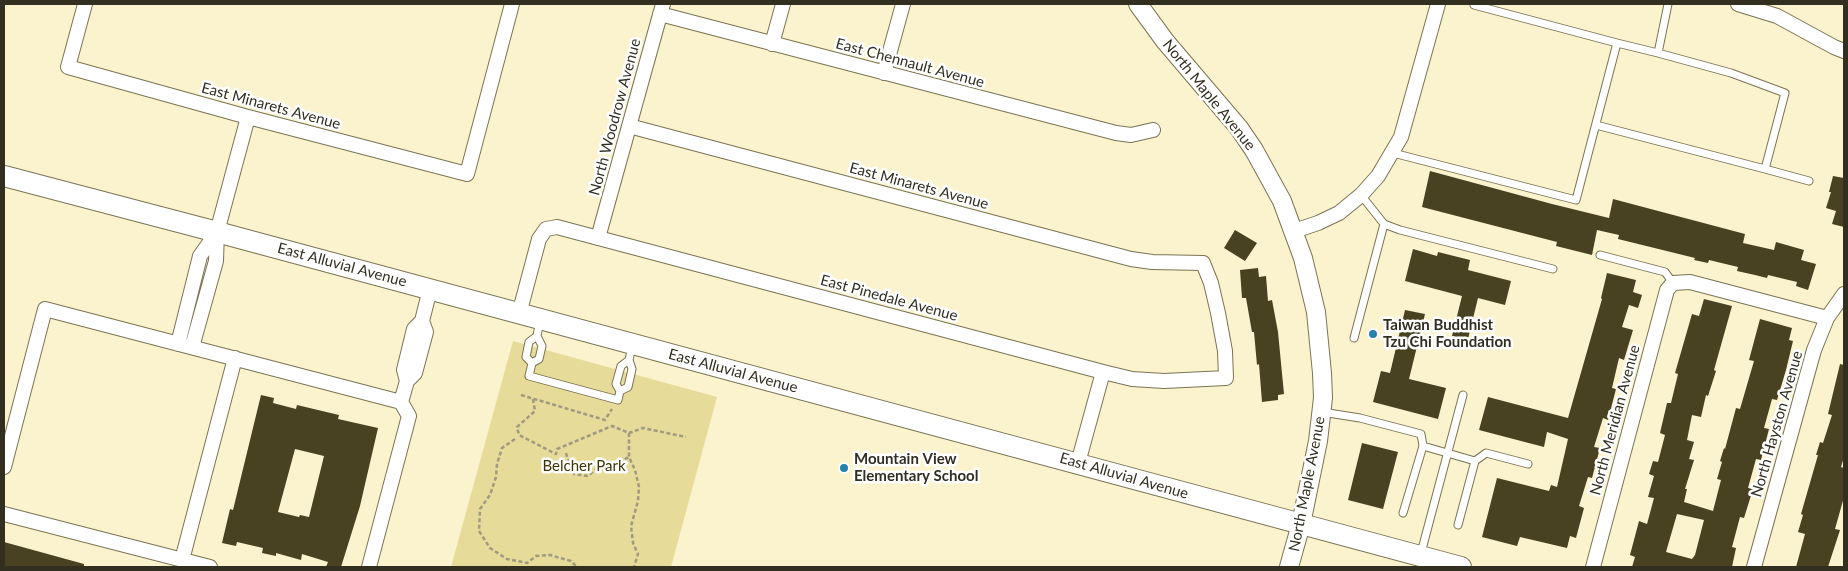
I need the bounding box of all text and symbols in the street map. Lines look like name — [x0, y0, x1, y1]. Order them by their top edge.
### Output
street label: East Chennault Avenue — [834, 35, 986, 91]
street label: North Maple Avenue — [1159, 36, 1259, 154]
street label: North Woodrow Avenue — [585, 37, 645, 197]
street label: East Minarets Avenue — [199, 79, 343, 133]
street label: East Minarets Avenue — [847, 159, 991, 213]
street label: East Alluvial Avenue — [275, 239, 409, 291]
street label: East Pinedale Avenue — [818, 271, 960, 325]
place label: Taiwan Buddhist Tzu Chi Foundation — [1383, 316, 1512, 351]
marker: Taiwan Buddhist Tzu Chi Foundation — [1367, 328, 1379, 340]
street label: North Meridian Avenue — [1586, 343, 1644, 497]
street label: East Alluvial Avenue — [666, 345, 800, 397]
street label: North Hayston Avenue — [1748, 349, 1806, 499]
street label: North Maple Avenue — [1285, 415, 1329, 553]
street label: East Alluvial Avenue — [1058, 449, 1190, 503]
place label: Mountain View Elementary School — [854, 450, 978, 485]
park label: Belcher Park — [542, 457, 626, 475]
marker: Mountain View Elementary School — [838, 462, 850, 474]

